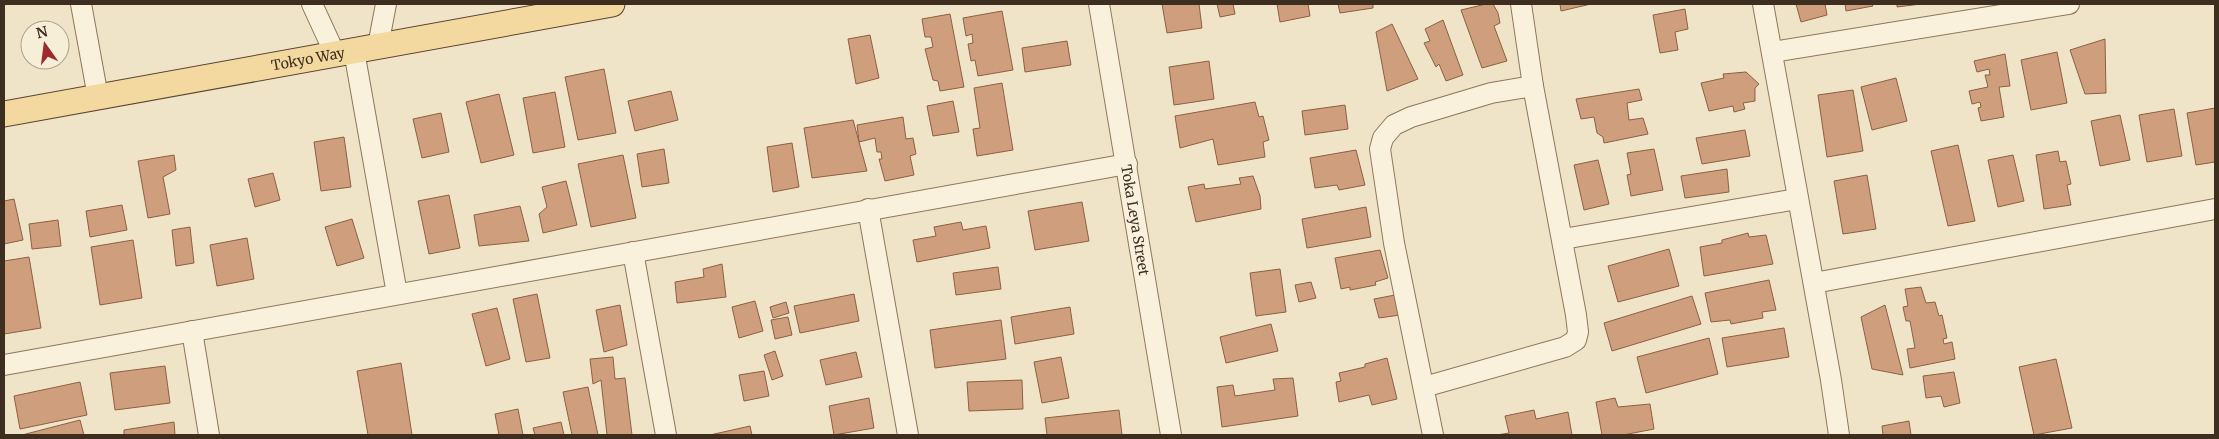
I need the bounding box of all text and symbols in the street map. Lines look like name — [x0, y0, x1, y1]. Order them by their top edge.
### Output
north arrow — [20, 20, 70, 70]
text: N — [34, 22, 49, 42]
street label: Tokyo Way — [270, 43, 347, 74]
street label: Toka Leya Street — [1117, 163, 1153, 277]

